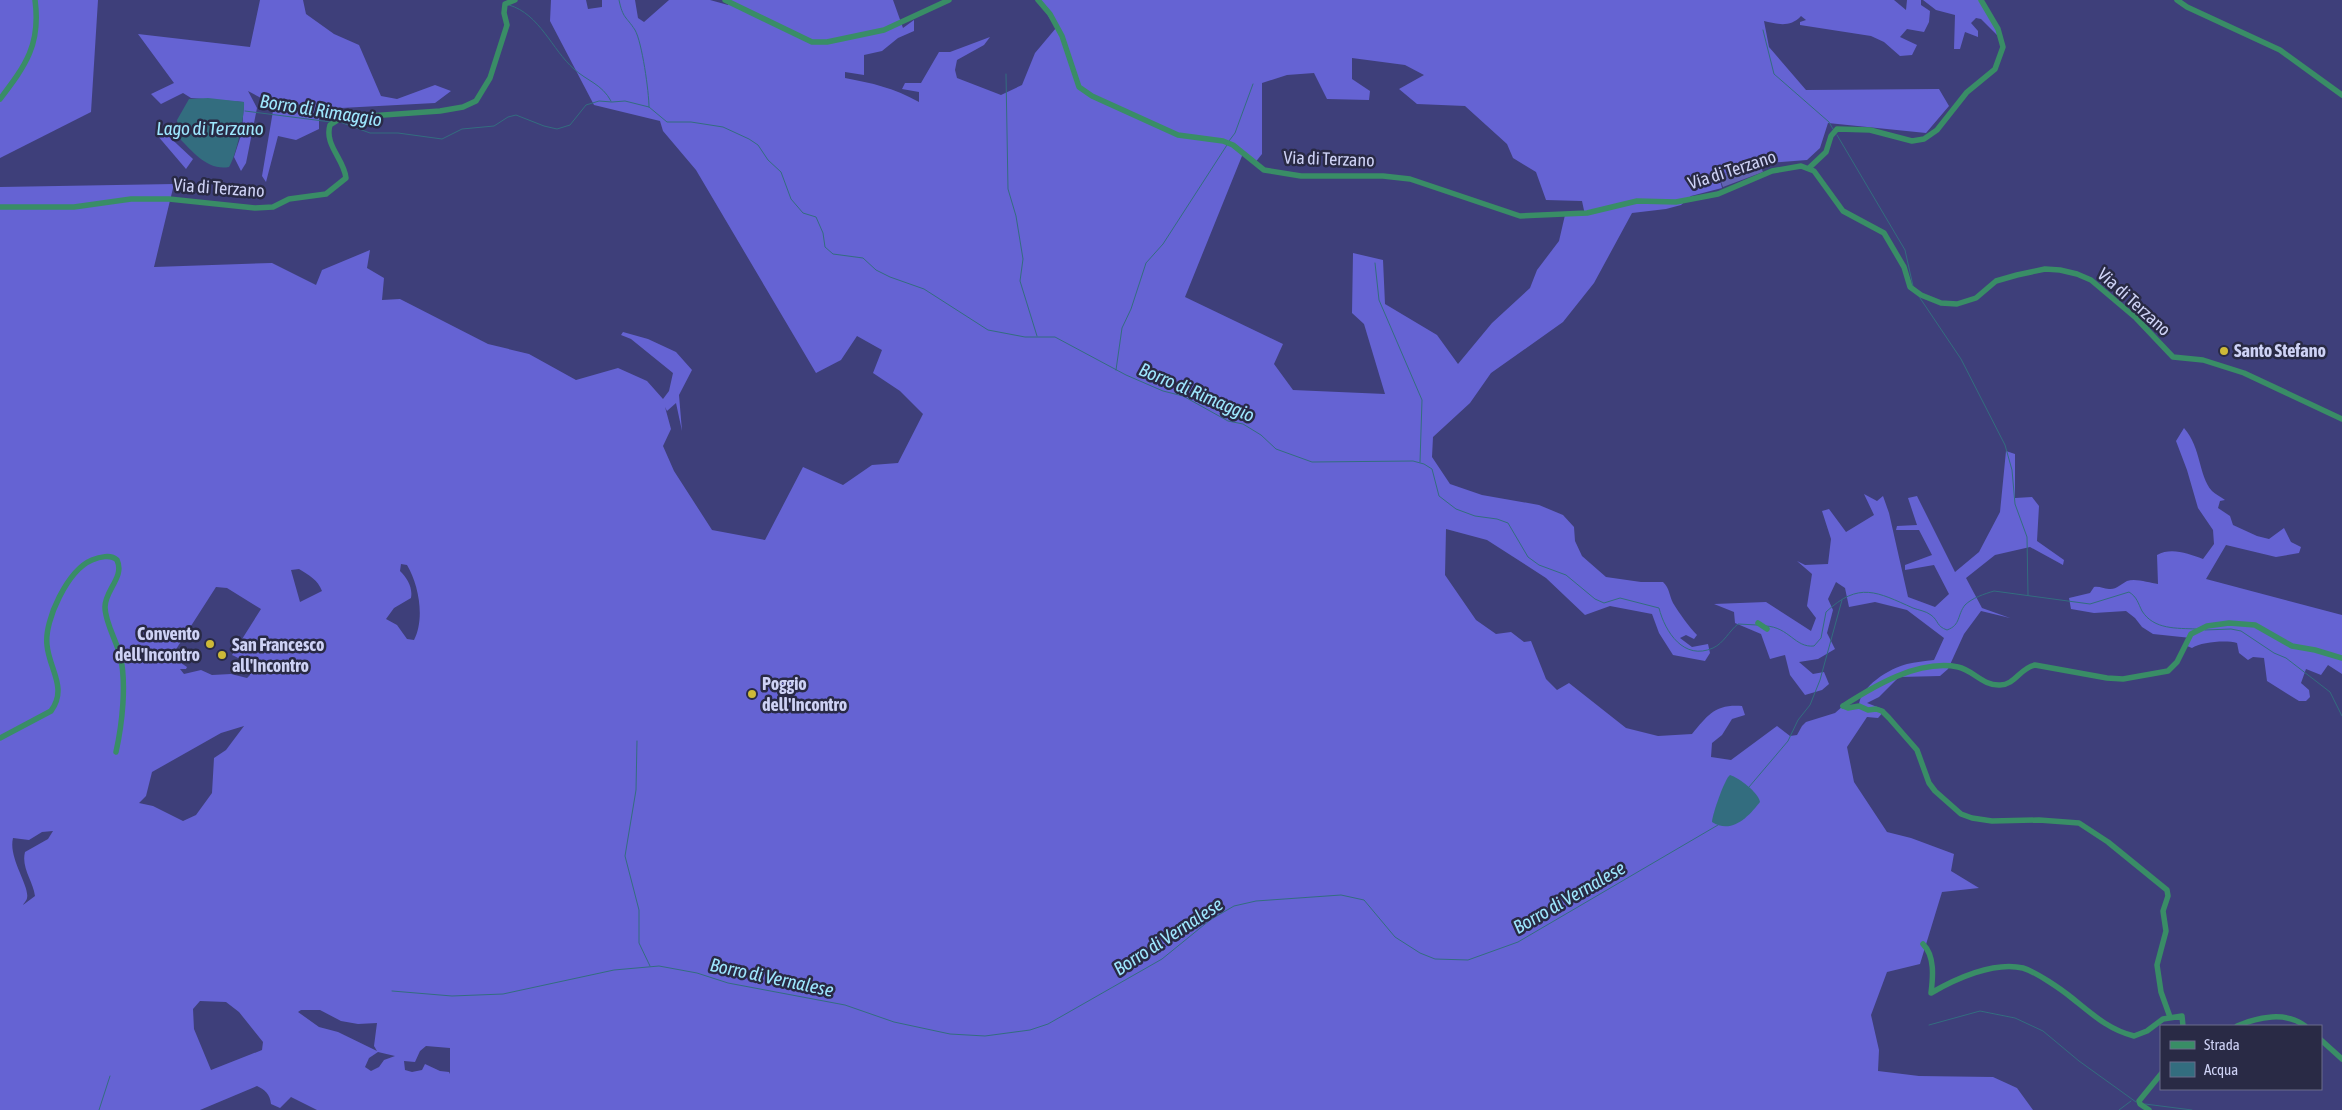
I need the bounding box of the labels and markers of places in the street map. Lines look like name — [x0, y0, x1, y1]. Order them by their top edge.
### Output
place label: Santo Stefano — [2234, 340, 2326, 361]
marker: Santo Stefano — [2218, 345, 2230, 357]
place label: Convento dell'Incontro — [115, 623, 200, 665]
place label: San Francesco all'Incontro — [232, 634, 324, 676]
marker: Convento dell'Incontro — [204, 638, 216, 650]
marker: San Francesco all'Incontro — [216, 649, 228, 661]
place label: Poggio dell'Incontro — [762, 673, 847, 715]
marker: Poggio dell'Incontro — [746, 688, 758, 700]

